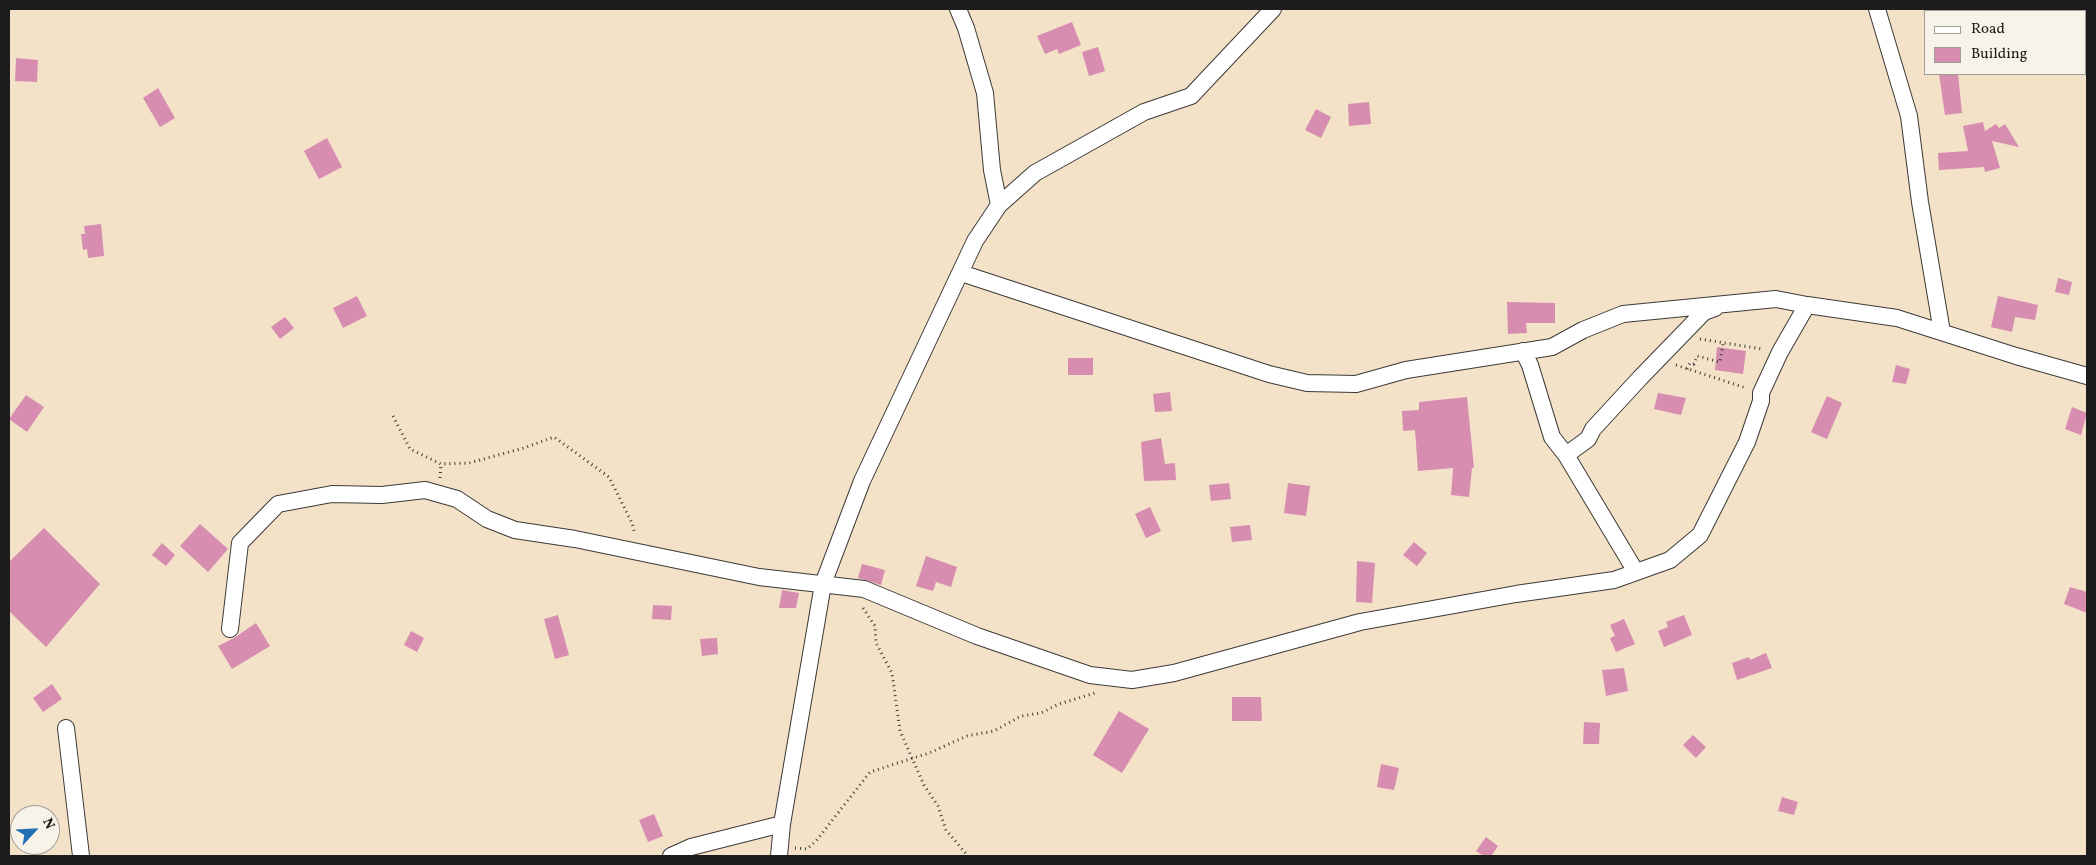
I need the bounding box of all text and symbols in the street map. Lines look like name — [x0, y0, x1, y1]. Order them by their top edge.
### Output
legend — [1924, 10, 2086, 75]
text: Road — [1971, 19, 2005, 40]
text: Building — [1971, 44, 2027, 65]
north arrow — [10, 805, 60, 855]
text: N — [37, 815, 59, 832]

